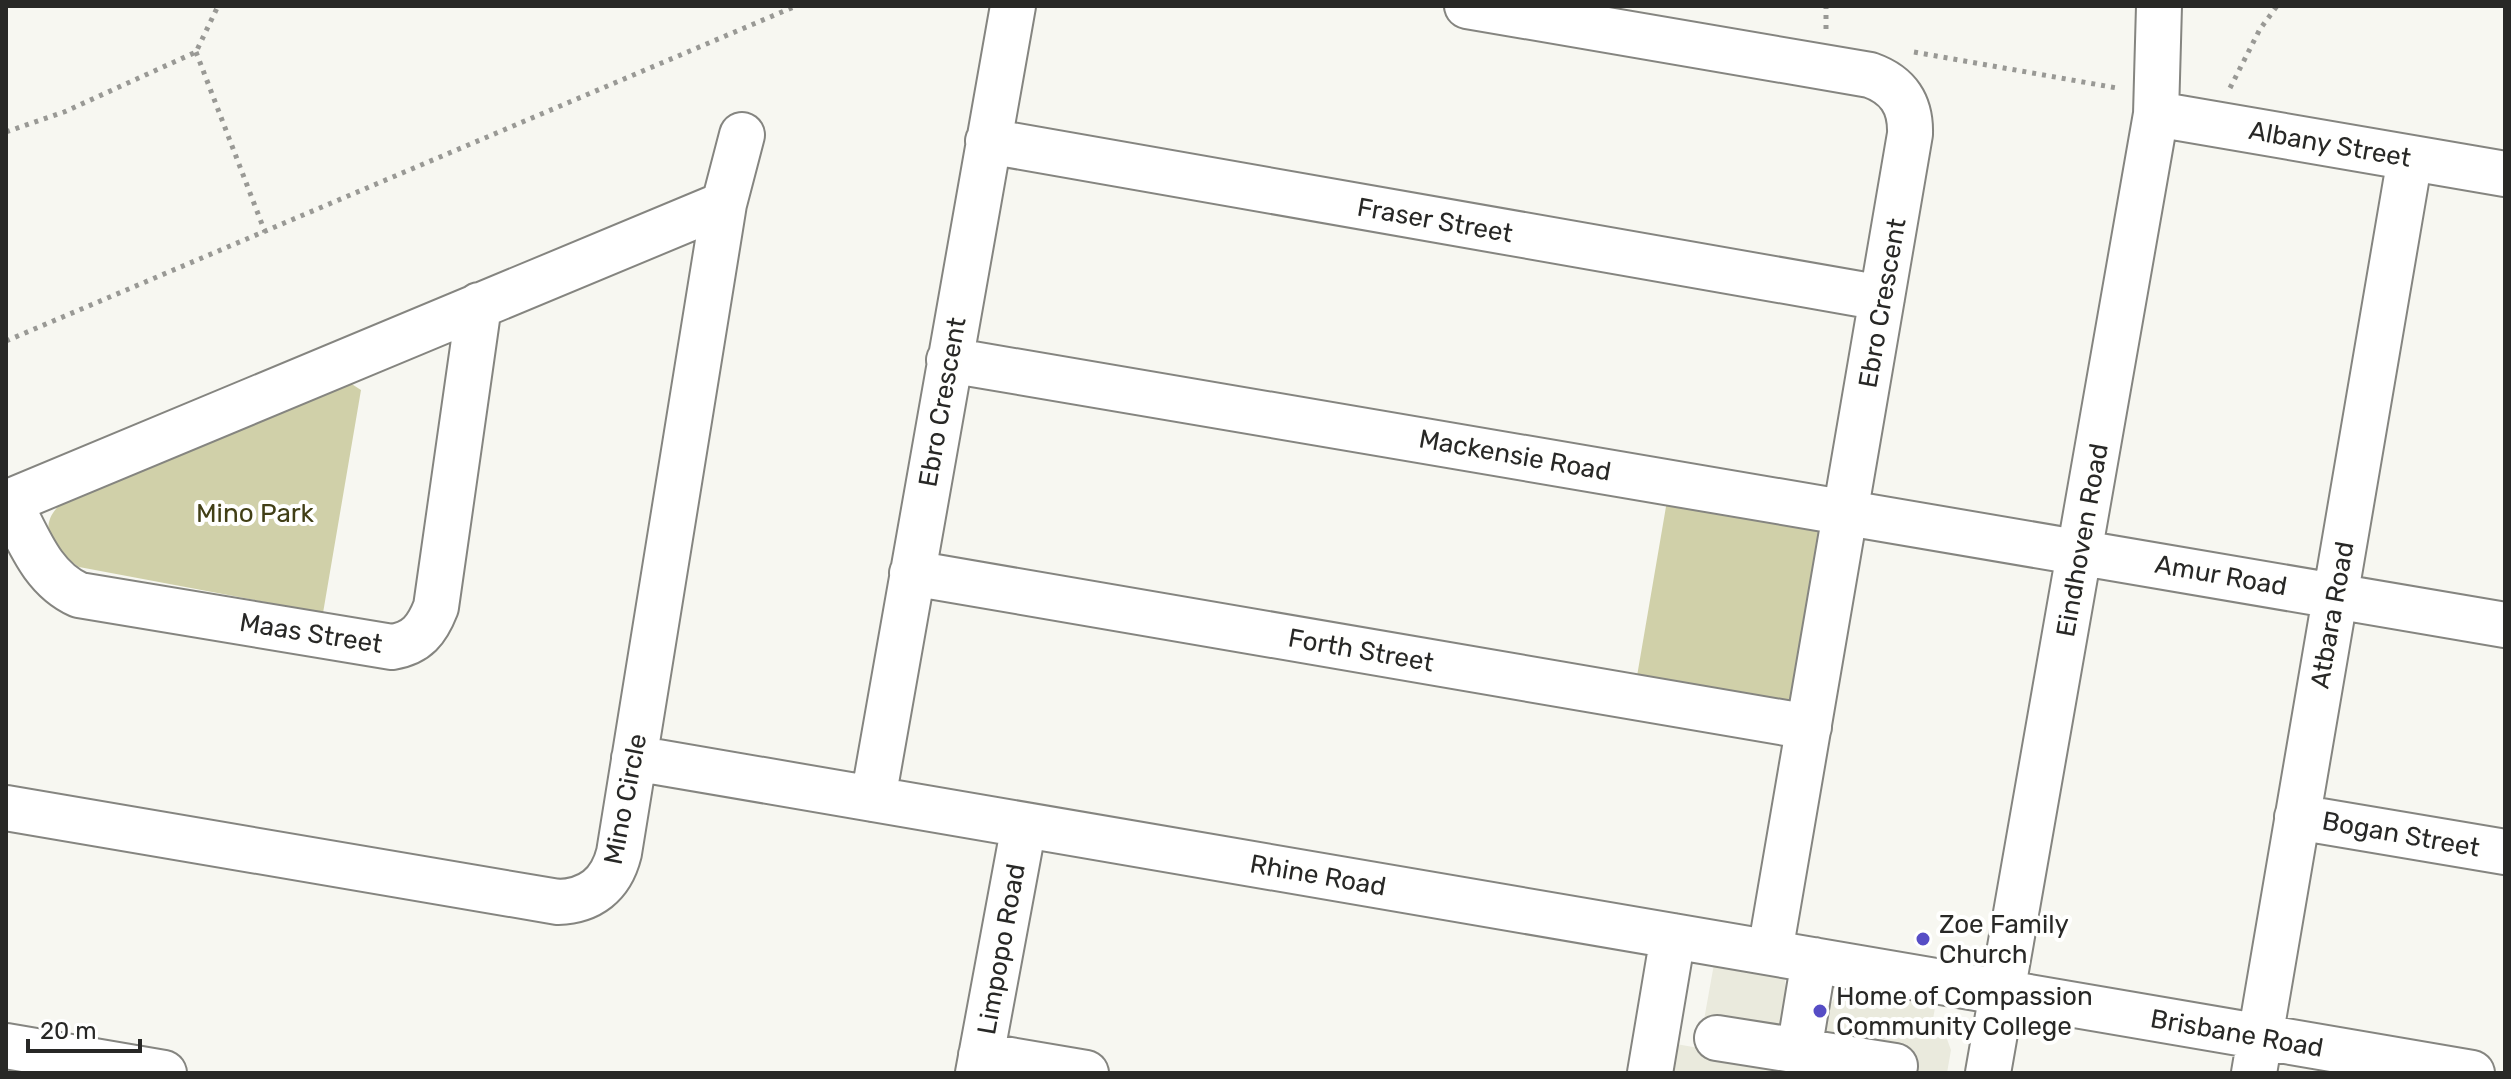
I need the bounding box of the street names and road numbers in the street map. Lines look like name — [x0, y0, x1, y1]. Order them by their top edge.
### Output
street label: Albany Street — [2246, 115, 2413, 174]
street label: Fraser Street — [1355, 192, 1515, 249]
street label: Ebro Crescent — [1852, 216, 1913, 390]
street label: Ebro Crescent — [912, 315, 973, 489]
street label: Mackensie Road — [1416, 423, 1613, 488]
street label: Eindhoven Road — [2050, 441, 2115, 639]
street label: Atbara Road — [2304, 539, 2361, 691]
street label: Amur Road — [2153, 549, 2289, 602]
street label: Maas Street — [237, 607, 385, 660]
street label: Forth Street — [1286, 622, 1436, 679]
street label: Mino Circle — [598, 731, 653, 867]
street label: Bogan Street — [2320, 805, 2482, 864]
street label: Rhine Road — [1248, 848, 1388, 903]
street label: Limpopo Road — [971, 861, 1032, 1037]
street label: Brisbane Road — [2148, 1003, 2326, 1064]

